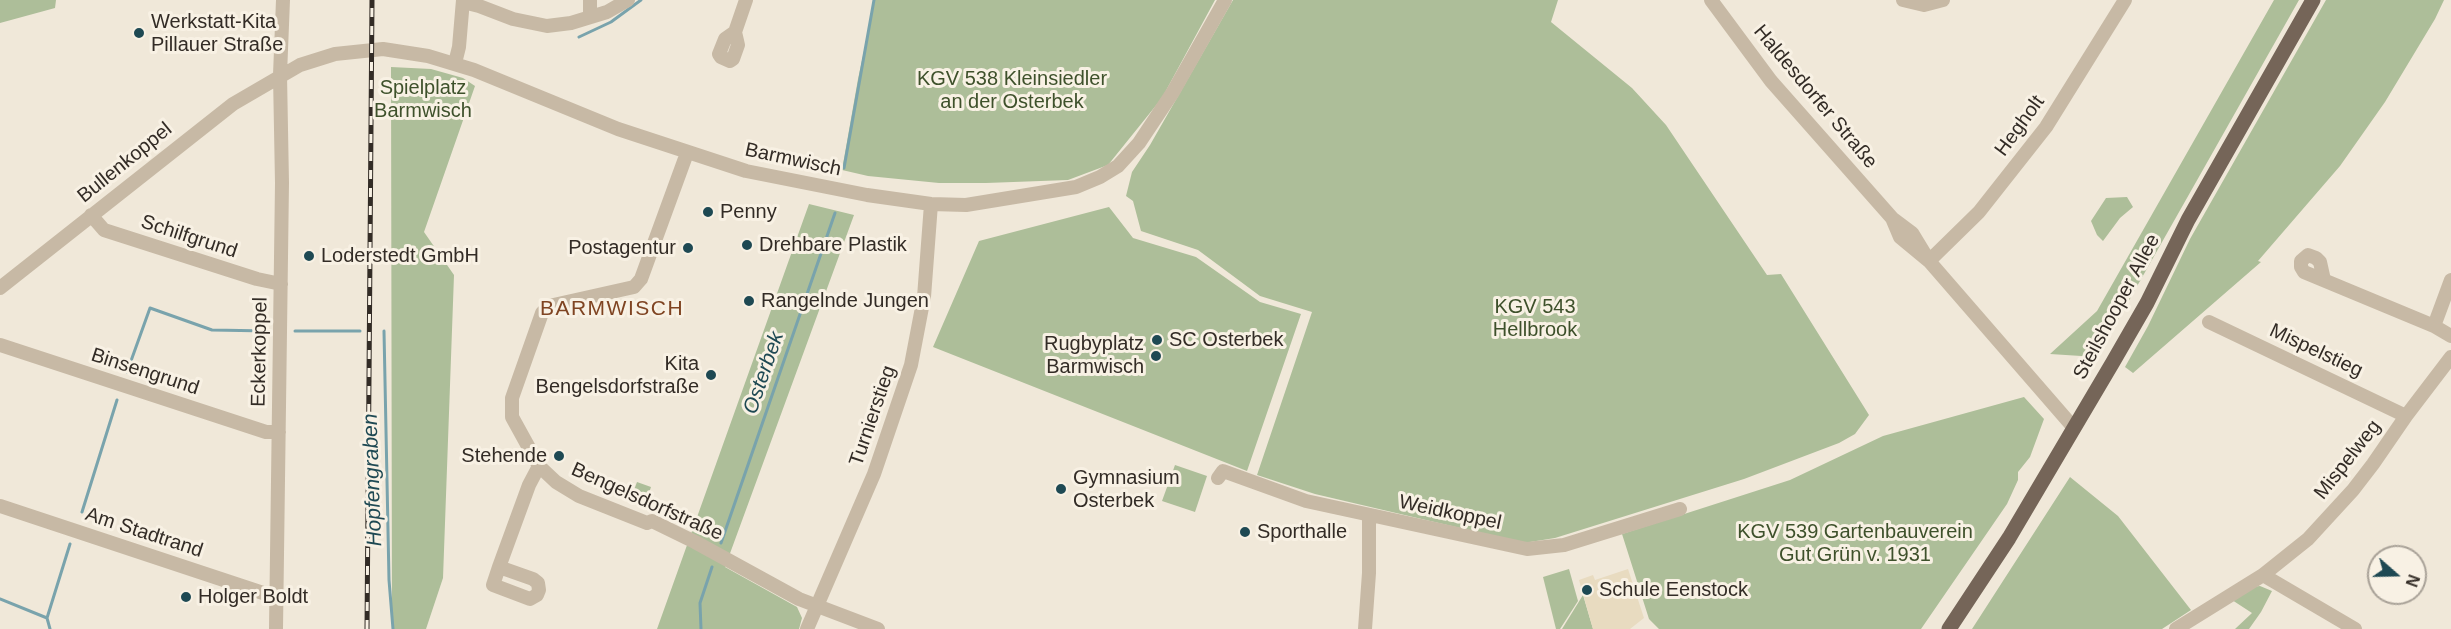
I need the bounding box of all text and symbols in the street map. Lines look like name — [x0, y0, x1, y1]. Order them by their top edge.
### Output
place label: Werkstatt-Kita Pillauer Straße — [151, 10, 283, 57]
street label: Haldesdorfer Straße — [1748, 20, 1882, 174]
marker: Werkstatt-Kita Pillauer Straße — [132, 26, 146, 40]
park label: KGV 538 Kleinsiedler an der Osterbek — [917, 67, 1107, 114]
park label: Spielplatz Barmwisch — [374, 76, 472, 123]
street label: Hegholt — [1990, 91, 2050, 161]
street label: Bullenkoppel — [73, 118, 177, 208]
street label: Barmwisch — [743, 138, 843, 182]
place label: Penny — [720, 200, 777, 224]
marker: Penny — [701, 205, 715, 219]
street label: Schilfgrund — [138, 210, 240, 264]
street label: Steilshooper Allee — [2069, 230, 2165, 384]
place label: Drehbare Plastik — [759, 233, 907, 257]
place label: Postagentur — [568, 236, 676, 260]
marker: Drehbare Plastik — [740, 238, 754, 252]
marker: Postagentur — [681, 241, 695, 255]
place label: Loderstedt GmbH — [321, 244, 479, 268]
marker: Loderstedt GmbH — [302, 249, 316, 263]
place label: Rangelnde Jungen — [761, 289, 929, 313]
marker: Rangelnde Jungen — [742, 294, 756, 308]
park label: KGV 543 Hellbrook — [1493, 295, 1577, 342]
district label: BARMWISCH — [540, 296, 684, 322]
street label: Eckerkoppel — [247, 297, 273, 407]
street label: Mispelstieg — [2266, 319, 2366, 383]
place label: SC Osterbek — [1169, 328, 1283, 352]
water label: Osterbek — [738, 329, 790, 417]
place label: Rugbyplatz Barmwisch — [1044, 332, 1144, 379]
marker: SC Osterbek — [1150, 333, 1164, 347]
street label: Binsengrund — [88, 343, 202, 401]
marker: Rugbyplatz Barmwisch — [1149, 349, 1163, 363]
place label: Kita Bengelsdorfstraße — [536, 352, 699, 399]
street label: Turnierstieg — [845, 363, 901, 469]
marker: Kita Bengelsdorfstraße — [704, 368, 718, 382]
water label: Hopfengraben — [358, 413, 388, 547]
street label: Mispelweg — [2309, 415, 2387, 505]
place label: Stehende — [461, 444, 547, 468]
marker: Stehende — [552, 449, 566, 463]
street label: Bengelsdorfstraße — [567, 458, 727, 546]
place label: Gymnasium Osterbek — [1073, 466, 1180, 513]
marker: Gymnasium Osterbek — [1054, 482, 1068, 496]
street label: Weidkoppel — [1397, 490, 1503, 536]
street label: Am Stadtrand — [82, 503, 206, 563]
place label: Sporthalle — [1257, 520, 1347, 544]
park label: KGV 539 Gartenbauverein Gut Grün v. 1931 — [1737, 520, 1973, 567]
marker: Sporthalle — [1238, 525, 1252, 539]
north arrow — [2367, 545, 2427, 605]
text: N — [2403, 572, 2422, 589]
place label: Schule Eenstock — [1599, 578, 1748, 602]
marker: Schule Eenstock — [1580, 583, 1594, 597]
place label: Holger Boldt — [198, 585, 308, 609]
marker: Holger Boldt — [179, 590, 193, 604]

